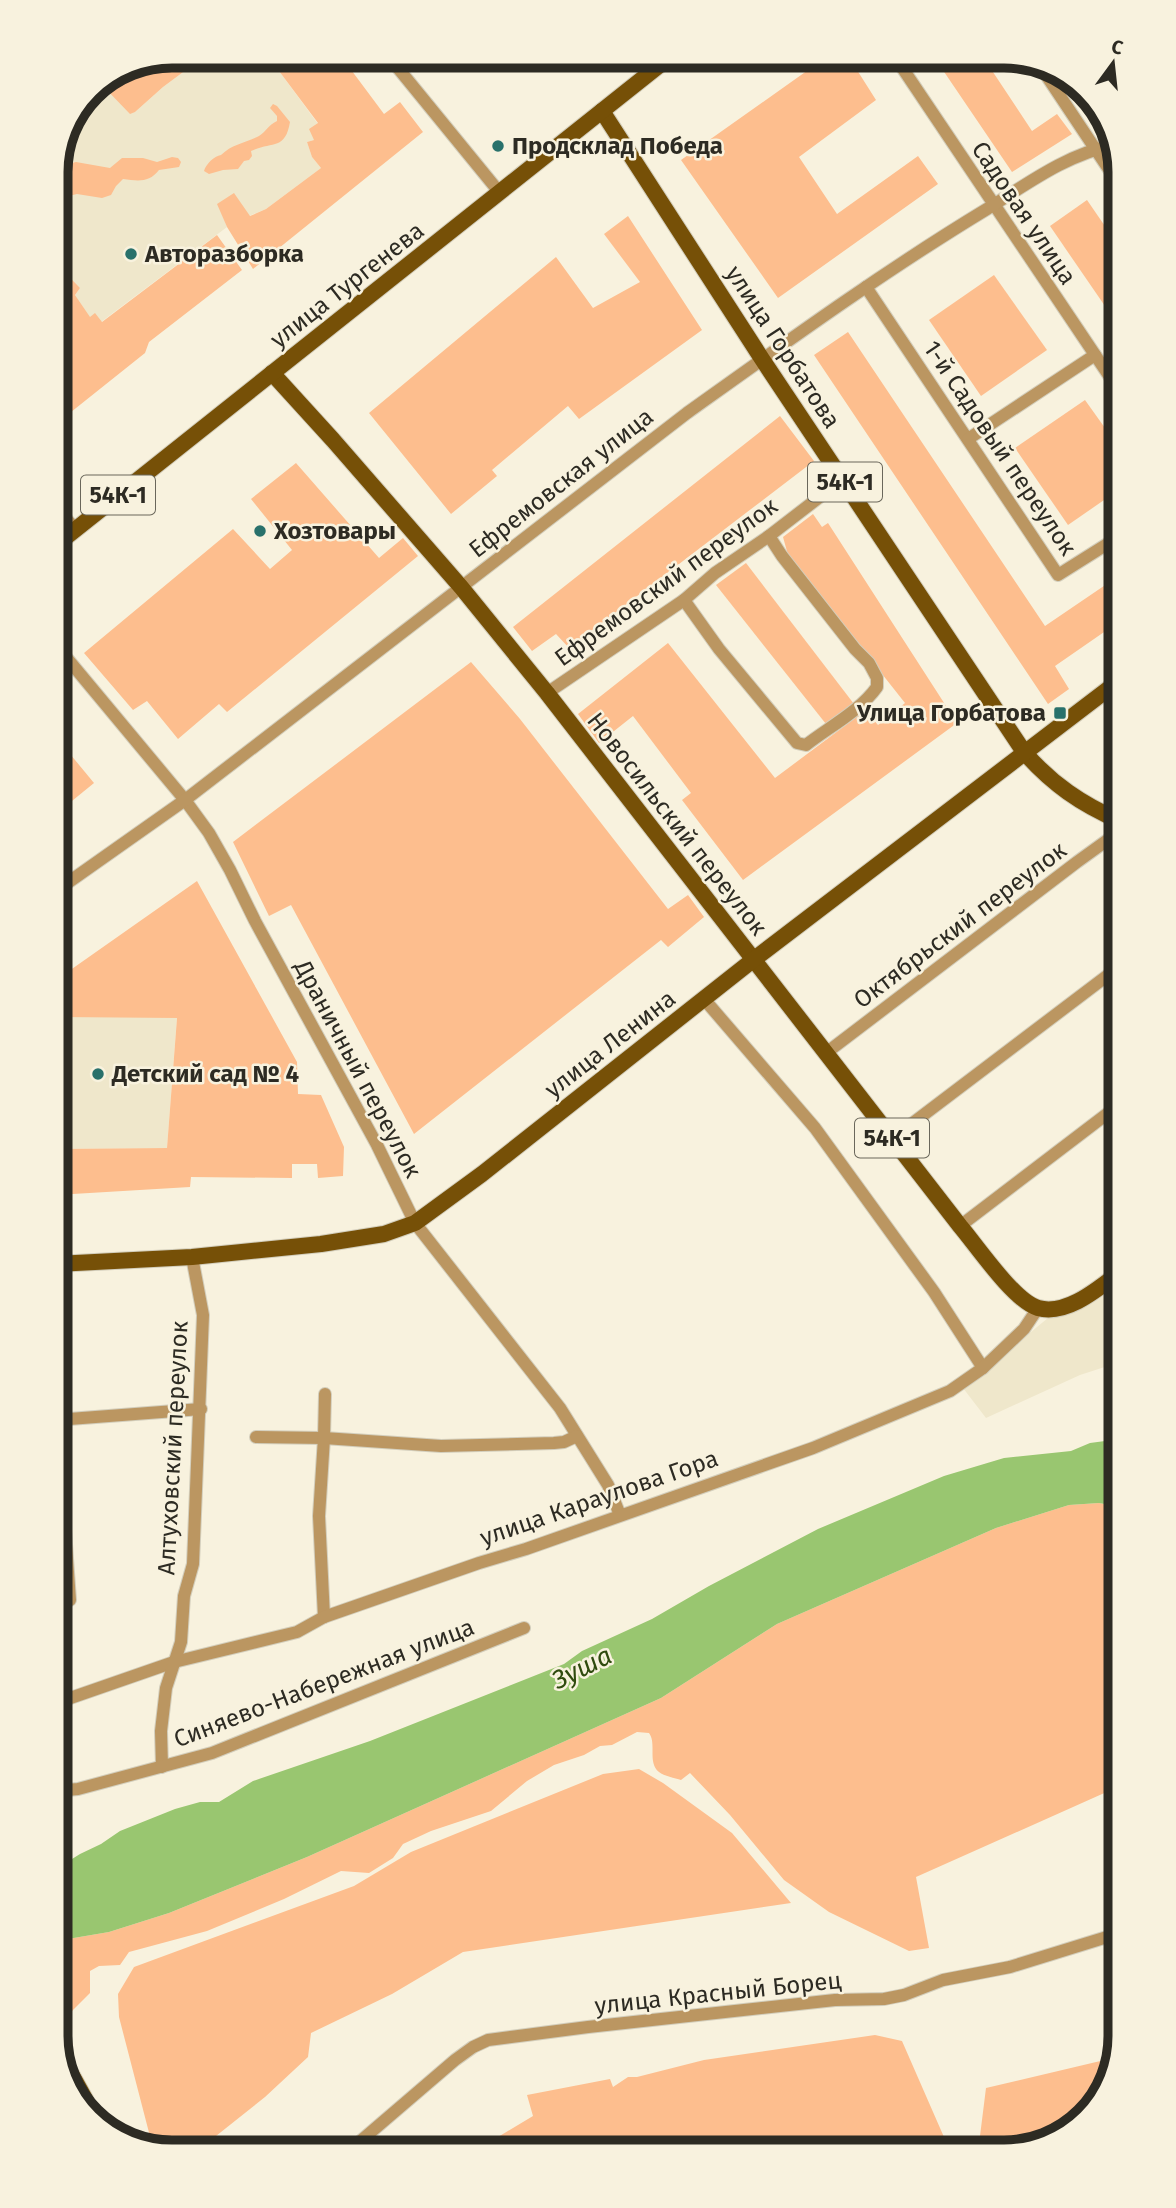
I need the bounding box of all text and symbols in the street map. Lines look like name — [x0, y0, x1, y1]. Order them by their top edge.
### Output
north arrow — [1078, 28, 1148, 98]
text: С — [1109, 35, 1126, 60]
place label: Продсклад Победа — [512, 132, 723, 160]
street label: Садовая улица — [966, 136, 1082, 290]
marker: Продсклад Победа — [490, 138, 506, 154]
street label: улица Тургенева — [265, 216, 429, 354]
place label: Авторазборка — [144, 240, 304, 268]
marker: Авторазборка — [123, 246, 139, 262]
street label: улица Горбатова — [720, 260, 846, 434]
street label: 1-й Садовый переулок — [918, 335, 1083, 561]
street label: Ефремовская улица — [463, 402, 659, 564]
road number: 54К-1 — [808, 462, 882, 502]
road number: 54К-1 — [81, 475, 155, 514]
street label: Ефремовский переулок — [549, 492, 783, 672]
place label: Хозтовары — [273, 517, 396, 545]
marker: Хозтовары — [252, 523, 268, 539]
place label: Улица Горбатова — [856, 699, 1046, 727]
marker: Улица Горбатова — [1052, 705, 1068, 721]
street label: Новосильский переулок — [581, 707, 773, 942]
street label: Октябрьский переулок — [848, 836, 1072, 1014]
street label: Драничный переулок — [288, 954, 428, 1183]
street label: улица Ленина — [539, 984, 681, 1104]
place label: Детский сад № 4 — [111, 1060, 299, 1088]
marker: Детский сад № 4 — [90, 1066, 106, 1082]
road number: 54К-1 — [855, 1119, 929, 1158]
street label: Алтуховский переулок — [152, 1320, 194, 1576]
street label: улица Караулова Гора — [476, 1444, 722, 1552]
street label: Синяево-Набережная улица — [170, 1613, 478, 1753]
water label: Зуша — [546, 1640, 617, 1697]
street label: улица Красный Борец — [593, 1966, 843, 2020]

